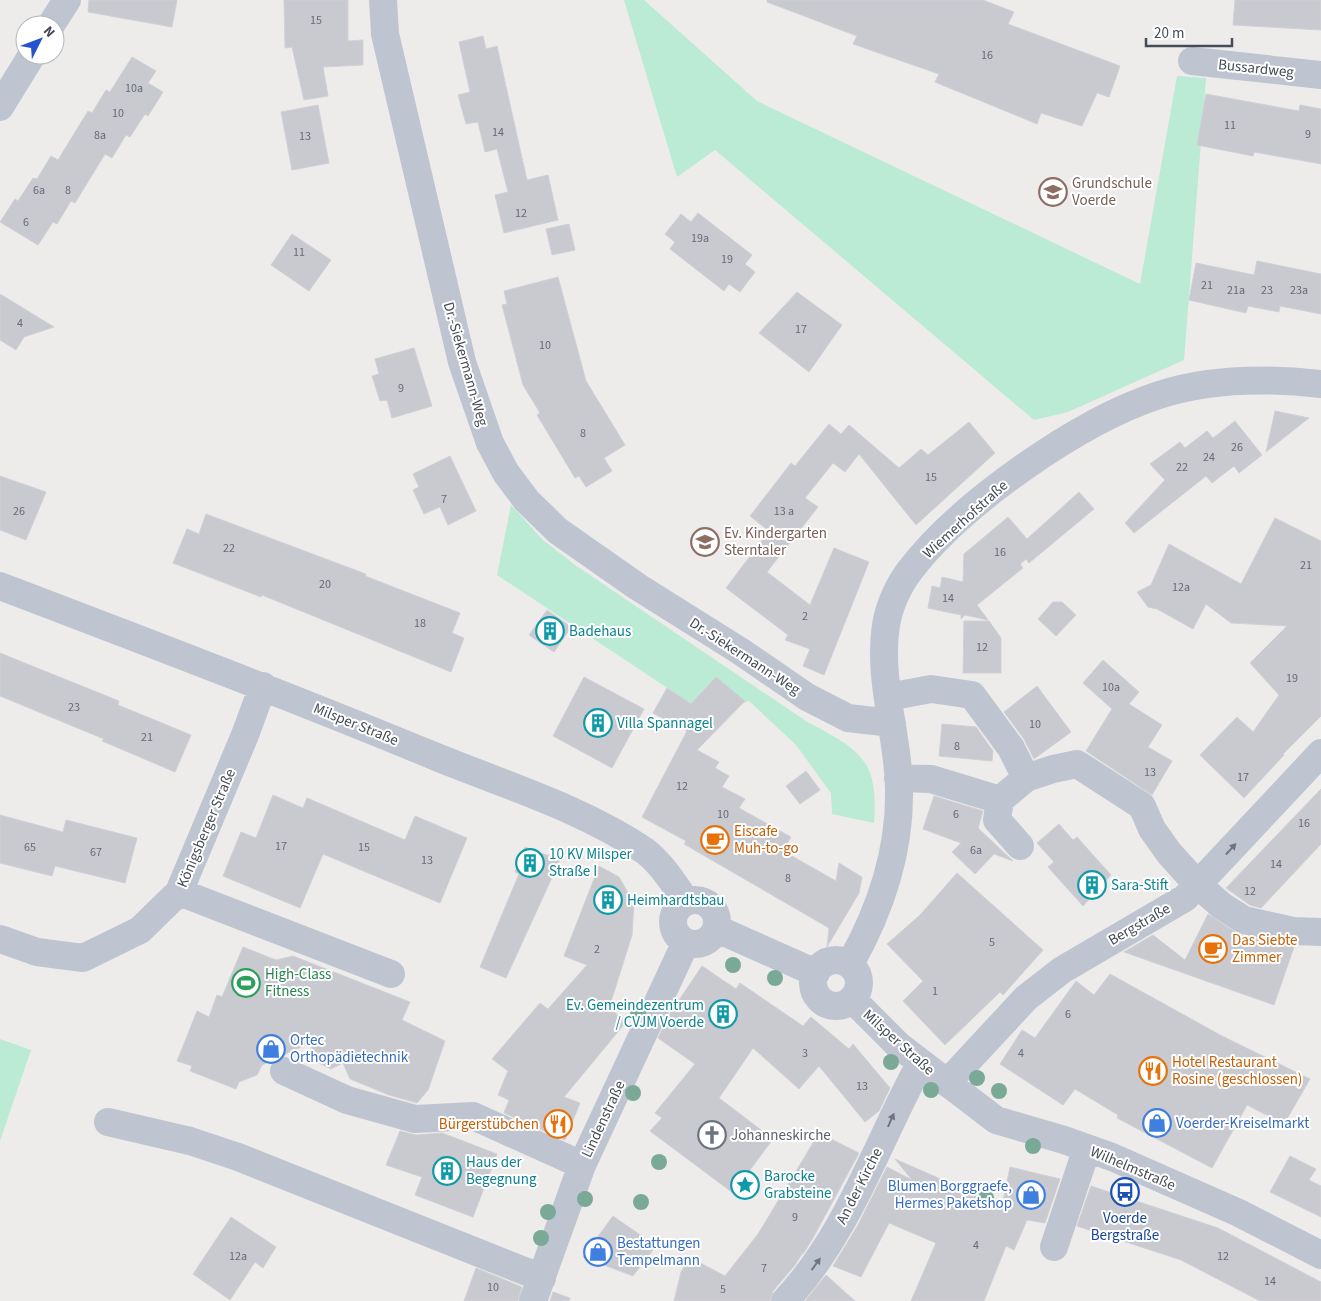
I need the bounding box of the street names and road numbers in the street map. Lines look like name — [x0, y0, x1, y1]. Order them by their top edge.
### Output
street label: Bussardweg — [1217, 54, 1295, 83]
street label: Dr.-Siekermann-Weg — [438, 300, 493, 429]
street label: Wiemerhofstraße — [918, 475, 1013, 563]
street label: Dr.-Siekermann-Weg — [685, 613, 805, 700]
street label: Milsper Straße — [310, 698, 401, 751]
street label: Königsberger Straße — [172, 765, 241, 891]
street label: Bergstraße — [1104, 898, 1174, 951]
street label: Milsper Straße — [858, 1004, 939, 1080]
street label: Lindenstraße — [576, 1077, 630, 1161]
street label: Wilhelmstraße — [1087, 1141, 1179, 1196]
street label: An der Kirche — [831, 1144, 888, 1228]

